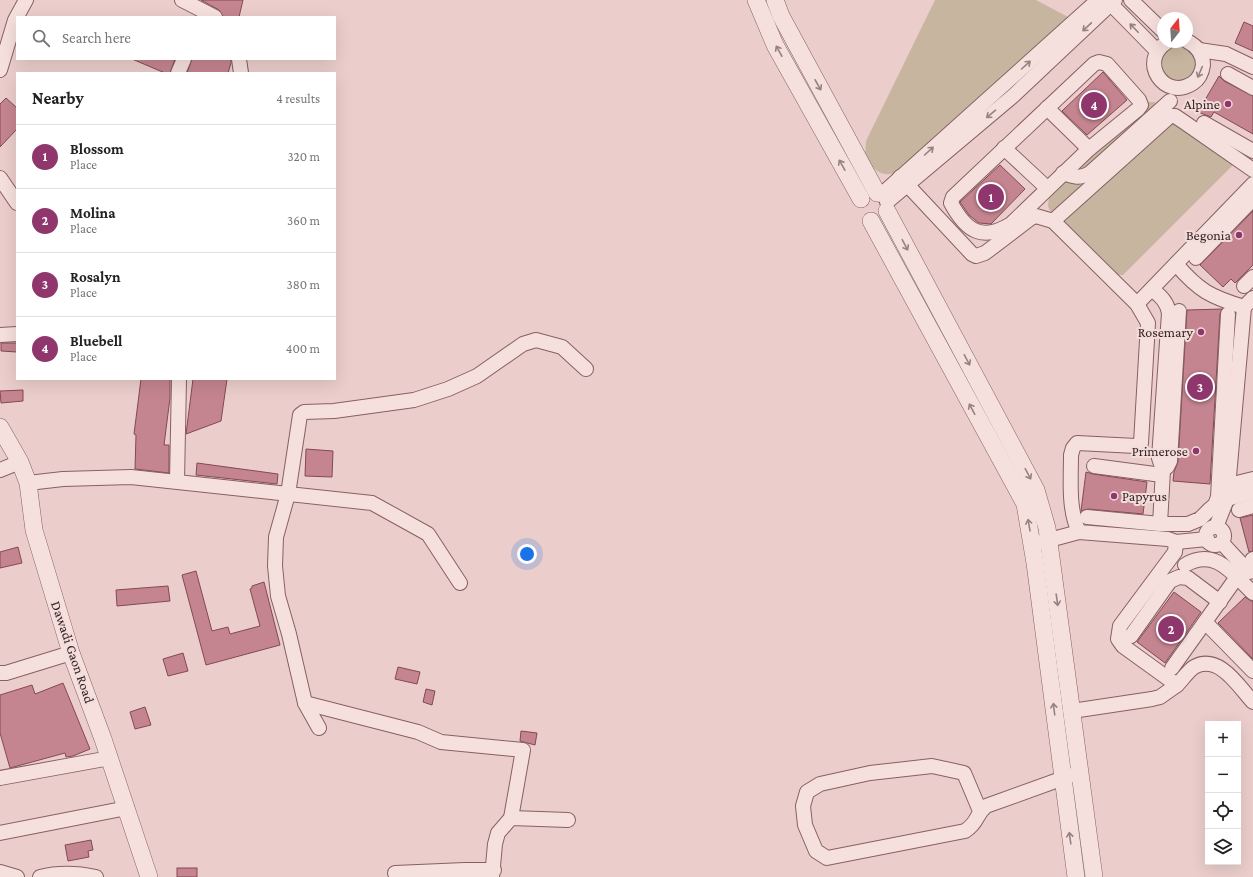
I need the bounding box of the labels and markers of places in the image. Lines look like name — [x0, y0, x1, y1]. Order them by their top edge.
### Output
pin: 4 — [1081, 90, 1107, 120]
place label: Alpine — [1184, 96, 1220, 112]
marker: Alpine — [1223, 99, 1233, 109]
pin: 1 — [978, 182, 1004, 212]
place label: Begonia — [1186, 227, 1232, 243]
marker: Begonia — [1234, 230, 1244, 240]
place label: Rosemary — [1138, 324, 1194, 340]
marker: Rosemary — [1196, 327, 1206, 337]
pin: 3 — [1187, 372, 1213, 402]
place label: Primerose — [1132, 443, 1188, 459]
marker: Primerose — [1191, 446, 1201, 456]
place label: Papyrus — [1122, 488, 1167, 504]
marker: Papyrus — [1109, 491, 1119, 501]
pin: 2 — [1158, 614, 1184, 644]

